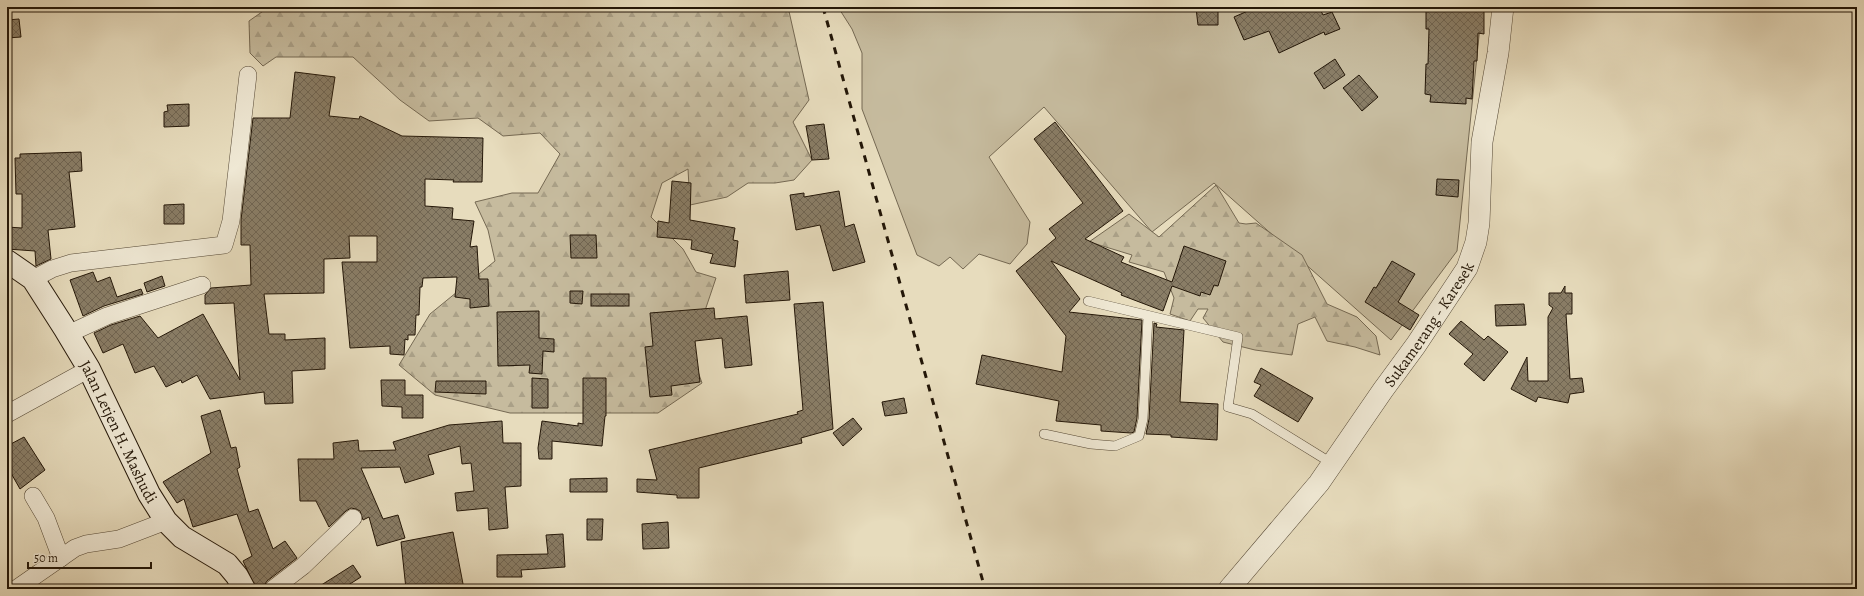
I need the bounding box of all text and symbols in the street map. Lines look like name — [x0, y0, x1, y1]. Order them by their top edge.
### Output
street label: Sukamerang - Karesek — [1379, 260, 1480, 392]
street label: Jalan Letjen H. Mashudi — [74, 356, 162, 508]
scale bar — [28, 544, 151, 570]
text: 50 m — [34, 550, 58, 566]

